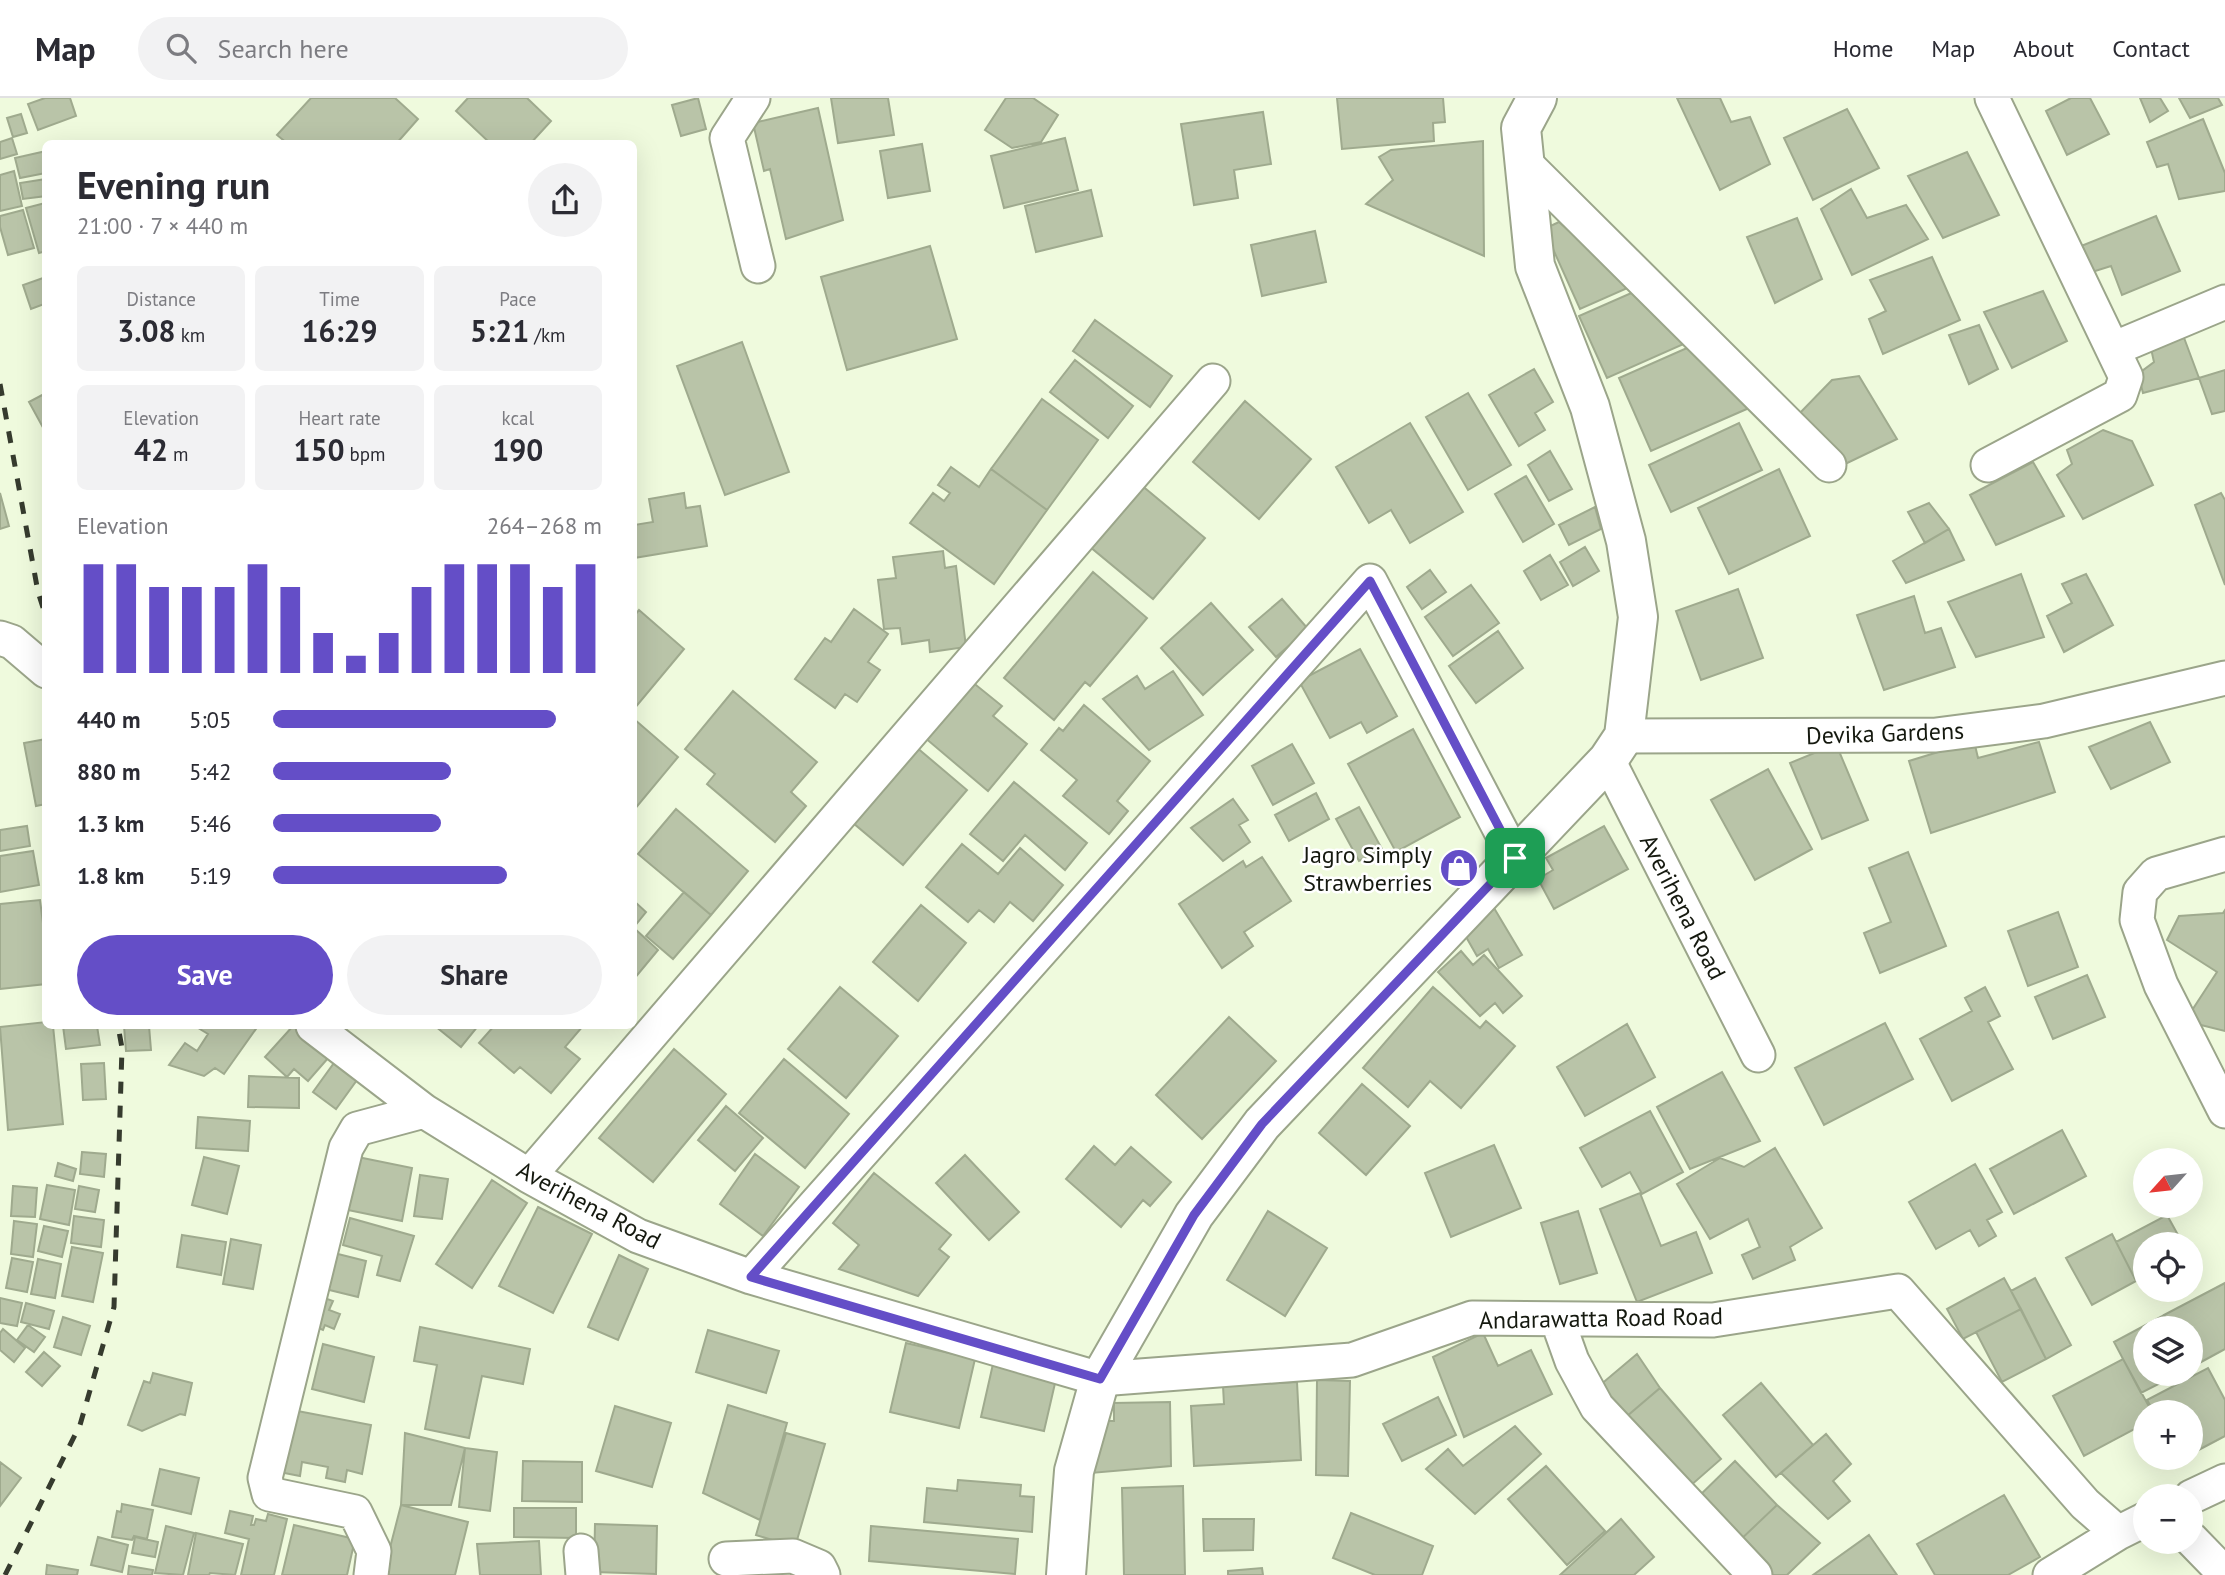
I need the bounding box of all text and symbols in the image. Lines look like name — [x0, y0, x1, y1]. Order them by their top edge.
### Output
search box — [138, 17, 628, 80]
text: Map — [35, 27, 96, 70]
icon: search — [162, 29, 200, 67]
text: Search here — [218, 32, 349, 65]
text: Home — [1833, 33, 1893, 64]
text: Map — [1931, 33, 1975, 64]
text: About — [2013, 33, 2074, 64]
text: Contact — [2112, 33, 2190, 64]
text: Evening run — [77, 160, 270, 209]
button: share — [528, 163, 602, 237]
text: 21:00 · 7 × 440 m — [77, 211, 248, 240]
text: Distance — [126, 287, 196, 311]
text: Time — [319, 287, 360, 311]
text: Pace — [499, 287, 536, 311]
text: 3.08 — [117, 311, 176, 350]
text: 16:29 — [301, 311, 378, 350]
text: 5:21 — [470, 311, 529, 350]
text: km — [176, 323, 205, 347]
text: /km — [529, 323, 566, 347]
text: Elevation — [123, 406, 199, 430]
text: Heart rate — [298, 406, 381, 430]
text: kcal — [502, 406, 534, 430]
text: 42 — [134, 430, 168, 469]
text: 150 — [293, 430, 344, 469]
text: 190 — [492, 430, 543, 469]
text: m — [168, 442, 188, 466]
text: bpm — [344, 442, 386, 466]
text: Elevation — [77, 511, 169, 540]
text: 264–268 m — [487, 511, 602, 540]
text: 440 m — [77, 705, 140, 734]
text: 5:05 — [189, 705, 232, 734]
street label: Devika Gardens — [1805, 715, 1965, 751]
text: 880 m — [77, 757, 140, 786]
text: 5:42 — [189, 757, 232, 786]
text: 1.3 km — [77, 809, 144, 838]
text: 5:46 — [189, 809, 232, 838]
pin — [1485, 828, 1545, 888]
street label: Averihena Road — [1633, 829, 1733, 985]
place label: Jagro Simply Strawberries — [1302, 839, 1432, 898]
icon: arrive — [1496, 839, 1534, 877]
shop icon: Jagro Simply Strawberries — [1438, 847, 1480, 889]
text: 1.8 km — [77, 861, 144, 890]
text: 5:19 — [189, 861, 232, 890]
button: Save — [77, 935, 333, 1015]
button: Share — [347, 935, 602, 1015]
north arrow — [2133, 1148, 2203, 1218]
map controls — [2133, 1148, 2203, 1554]
street label: Averihena Road — [512, 1154, 666, 1256]
button: locate — [2133, 1232, 2203, 1302]
street label: Andarawatta Road Road — [1479, 1300, 1723, 1336]
button: layers — [2133, 1316, 2203, 1386]
button: + — [2133, 1400, 2203, 1470]
button: − — [2133, 1484, 2203, 1554]

